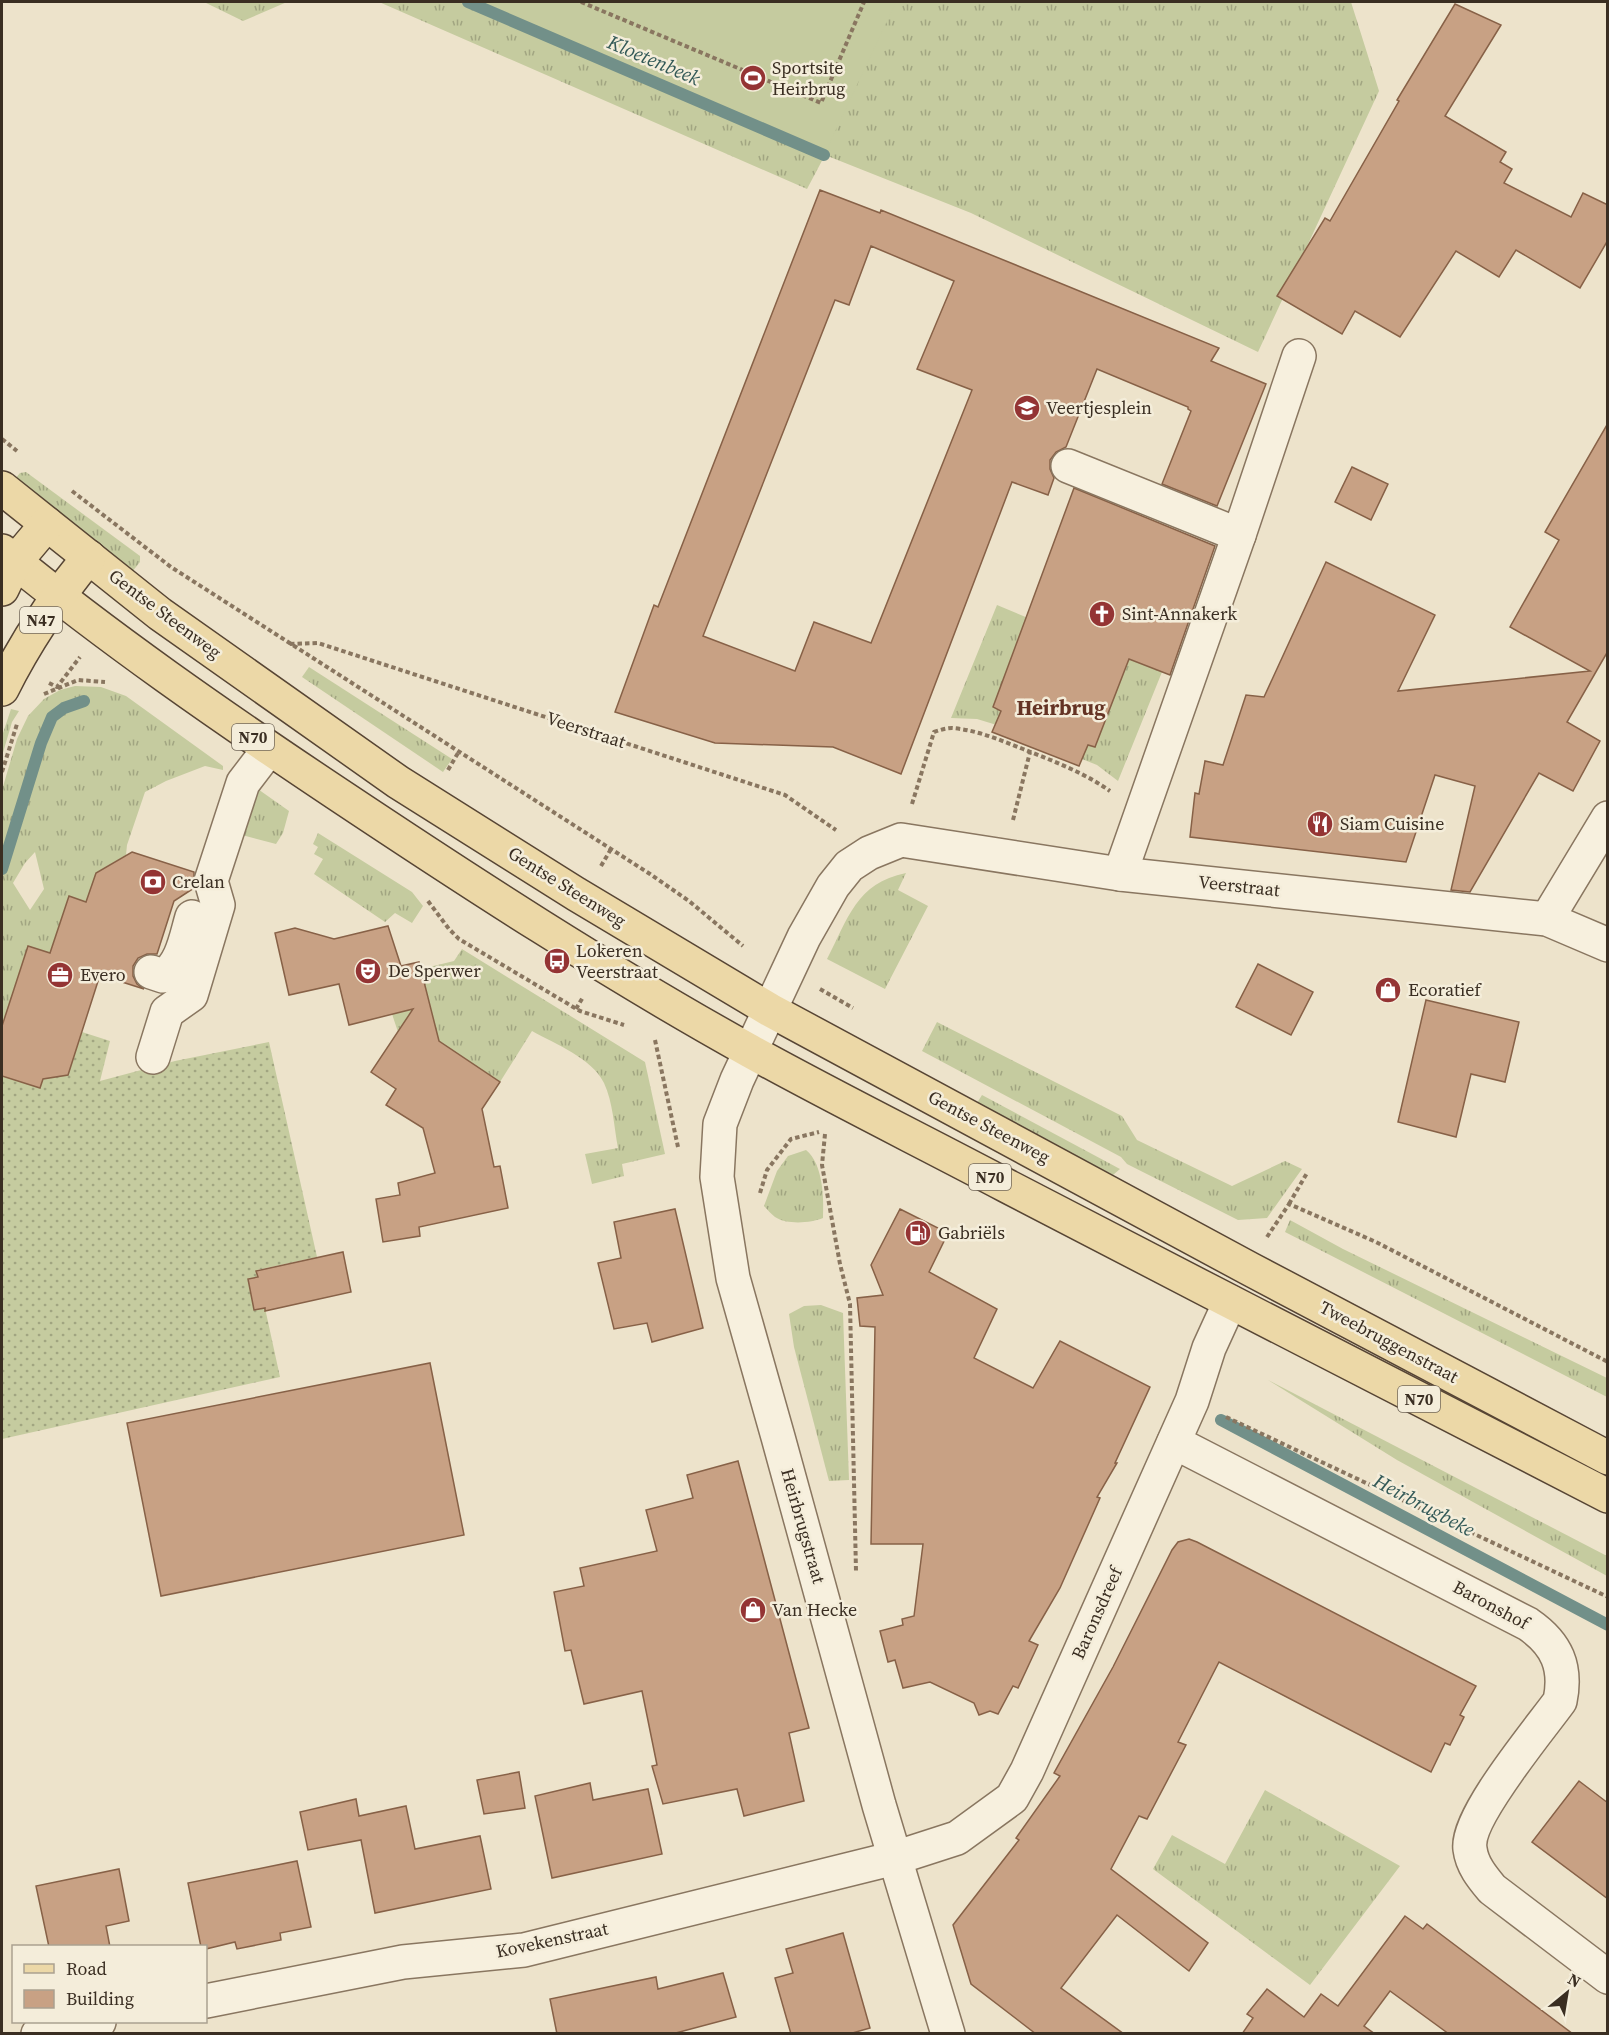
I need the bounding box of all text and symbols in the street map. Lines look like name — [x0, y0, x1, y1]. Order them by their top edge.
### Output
water label: Kloetenbeek — [602, 28, 705, 92]
place label: Sportsite Heirbrug — [772, 55, 845, 101]
sports icon: Sportsite Heirbrug — [738, 63, 768, 93]
school or university icon: Veertjesplein — [1012, 393, 1042, 423]
place label: Veertjesplein — [1046, 395, 1152, 420]
street label: Gentse Steenweg — [104, 563, 227, 664]
church icon: Sint-Annakerk — [1087, 599, 1117, 629]
place label: Sint-Annakerk — [1122, 601, 1237, 626]
road number: N47 — [20, 607, 62, 633]
district label: Heirbrug — [1016, 693, 1106, 722]
street label: Veerstraat — [543, 705, 629, 754]
road number: N70 — [232, 724, 274, 750]
restaurant icon: Siam Cuisine — [1305, 809, 1335, 839]
place label: Siam Cuisine — [1340, 811, 1444, 836]
street label: Gentse Steenweg — [503, 840, 631, 933]
bank icon: Crelan — [138, 867, 168, 897]
place label: Crelan — [172, 869, 225, 894]
street label: Veerstraat — [1197, 869, 1281, 902]
place label: Lokeren Veerstraat — [576, 938, 658, 984]
bus stop icon: Lokeren Veerstraat — [542, 946, 572, 976]
theatre icon: De Sperwer — [353, 956, 383, 986]
place label: De Sperwer — [388, 958, 481, 983]
office icon: Evero — [45, 960, 75, 990]
place label: Evero — [80, 962, 126, 987]
shop icon: Ecoratief — [1373, 975, 1403, 1005]
place label: Ecoratief — [1408, 977, 1482, 1002]
street label: Gentse Steenweg — [924, 1084, 1055, 1169]
road number: N70 — [969, 1164, 1011, 1190]
fuel station icon: Gabriëls — [903, 1218, 933, 1248]
place label: Gabriëls — [938, 1220, 1005, 1245]
street label: Tweebruggenstraat — [1316, 1294, 1463, 1389]
road number: N70 — [1398, 1386, 1440, 1412]
street label: Heirbrugstraat — [775, 1465, 832, 1586]
water label: Heirbrugbeke — [1368, 1466, 1479, 1543]
street label: Baronsdreef — [1065, 1561, 1129, 1663]
street label: Baronshof — [1449, 1574, 1535, 1636]
shop icon: Van Hecke — [738, 1595, 768, 1625]
place label: Van Hecke — [772, 1597, 857, 1622]
street label: Kovekenstraat — [493, 1915, 610, 1964]
legend — [12, 1945, 207, 2023]
text: Road — [66, 1956, 107, 1981]
north arrow — [1537, 1963, 1597, 2023]
text: N — [1564, 1968, 1585, 1993]
text: Building — [66, 1986, 134, 2011]

